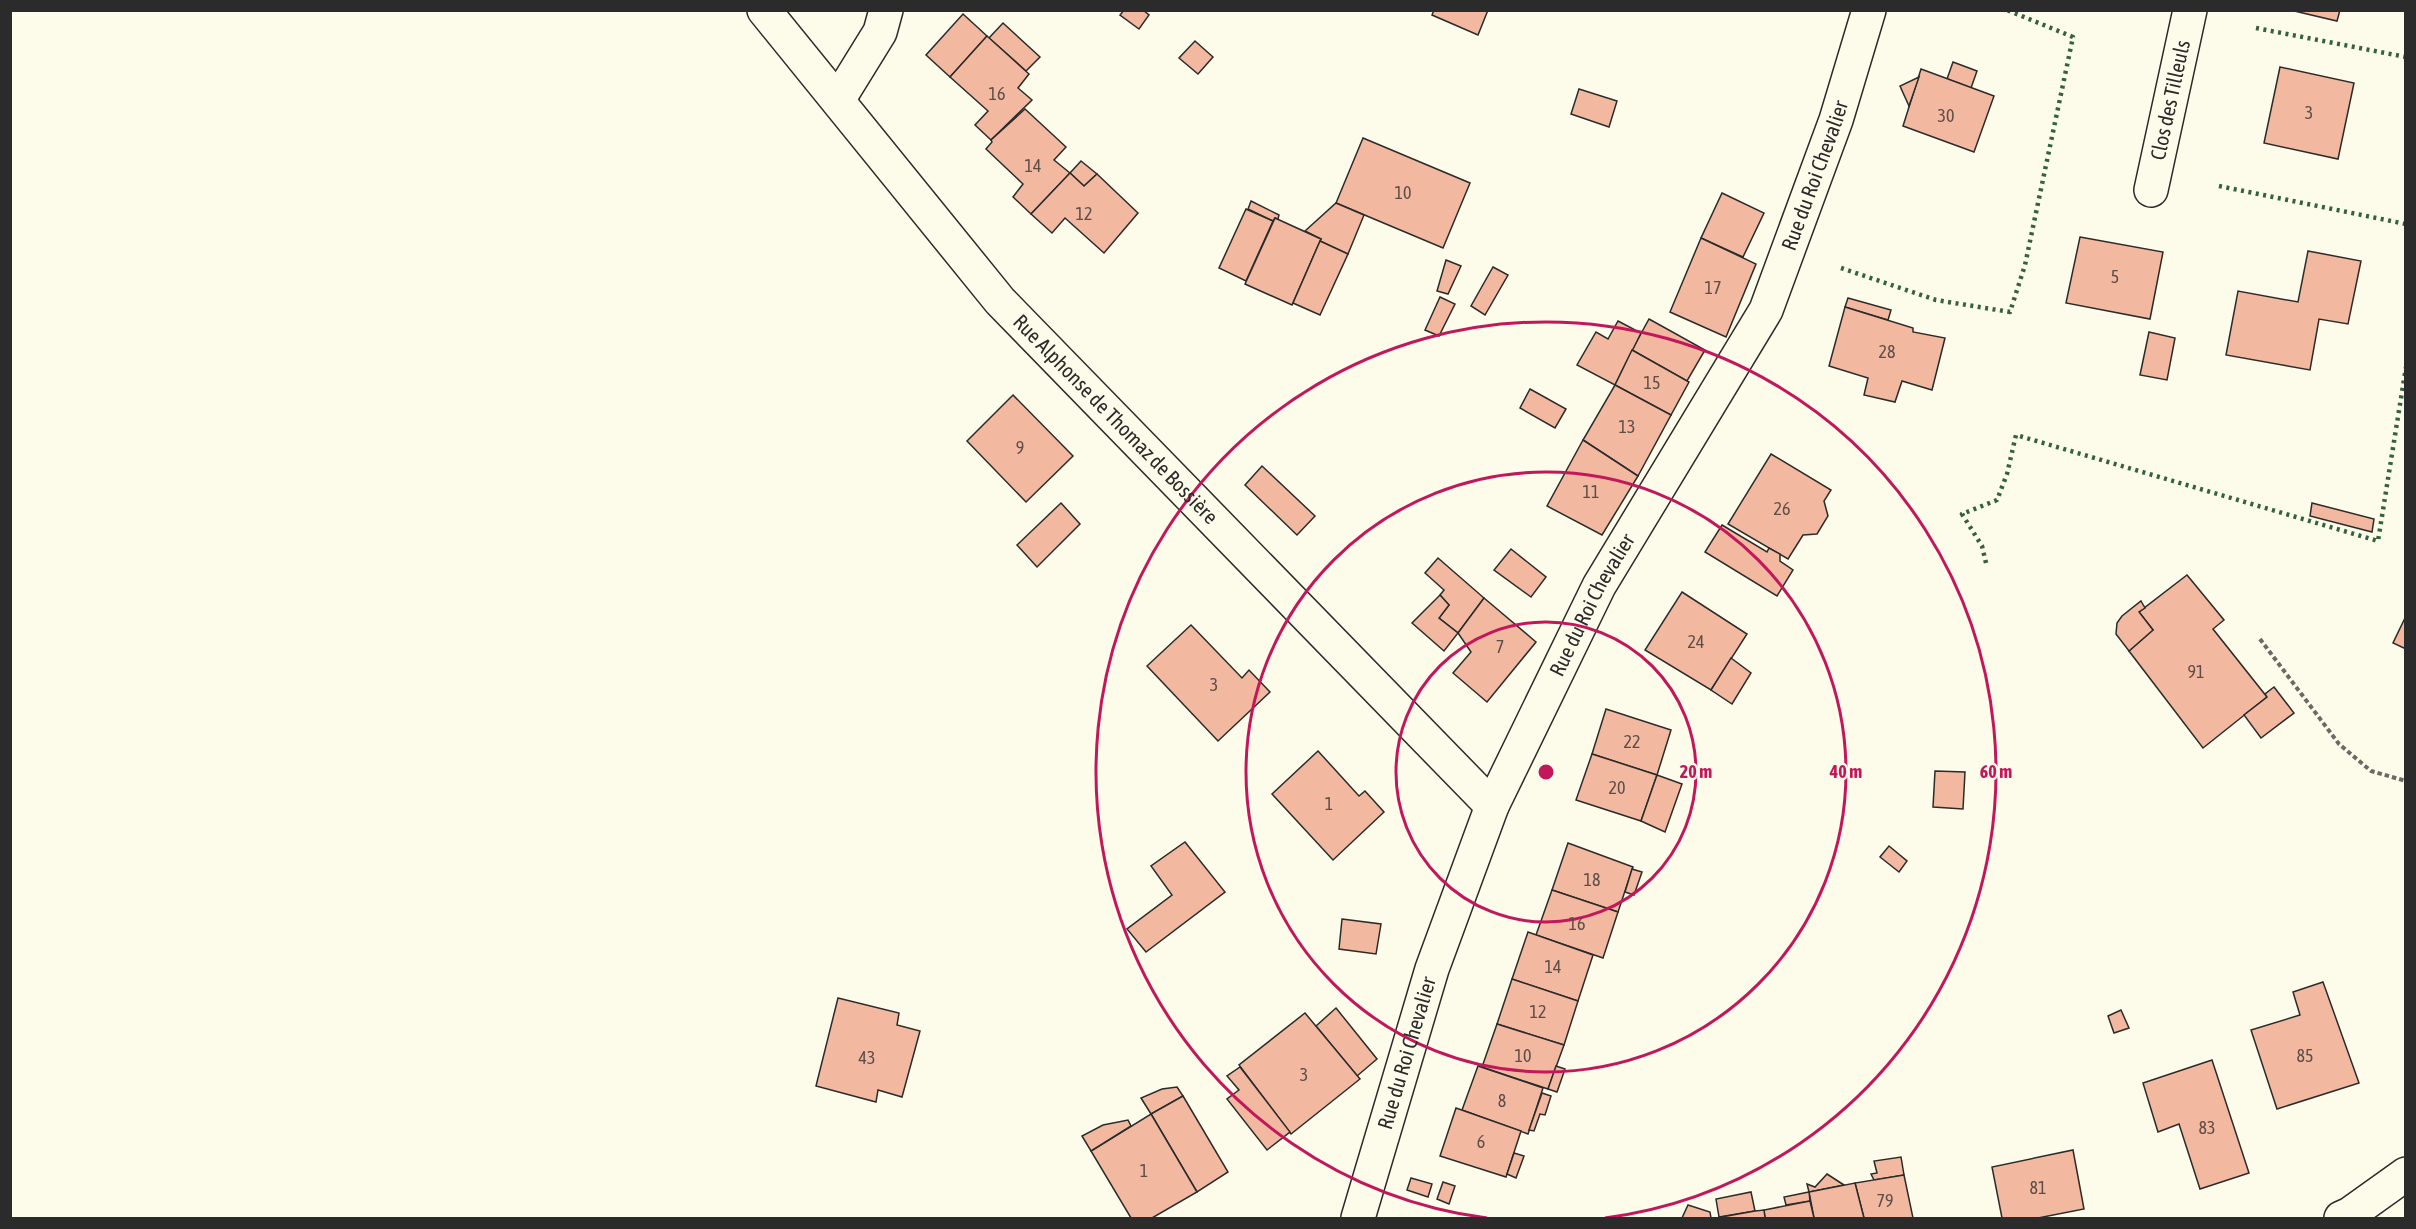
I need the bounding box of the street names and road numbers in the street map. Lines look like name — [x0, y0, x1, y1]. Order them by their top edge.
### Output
street label: Clos des Tilleuls — [2145, 38, 2194, 162]
street label: Rue du Roi Chevalier — [1776, 97, 1852, 253]
street label: Rue Alphonse de Thomaz de Bossière — [1009, 309, 1223, 528]
street label: Rue du Roi Chevalier — [1544, 528, 1639, 680]
street label: Rue du Roi Chevalier — [1372, 973, 1440, 1132]

